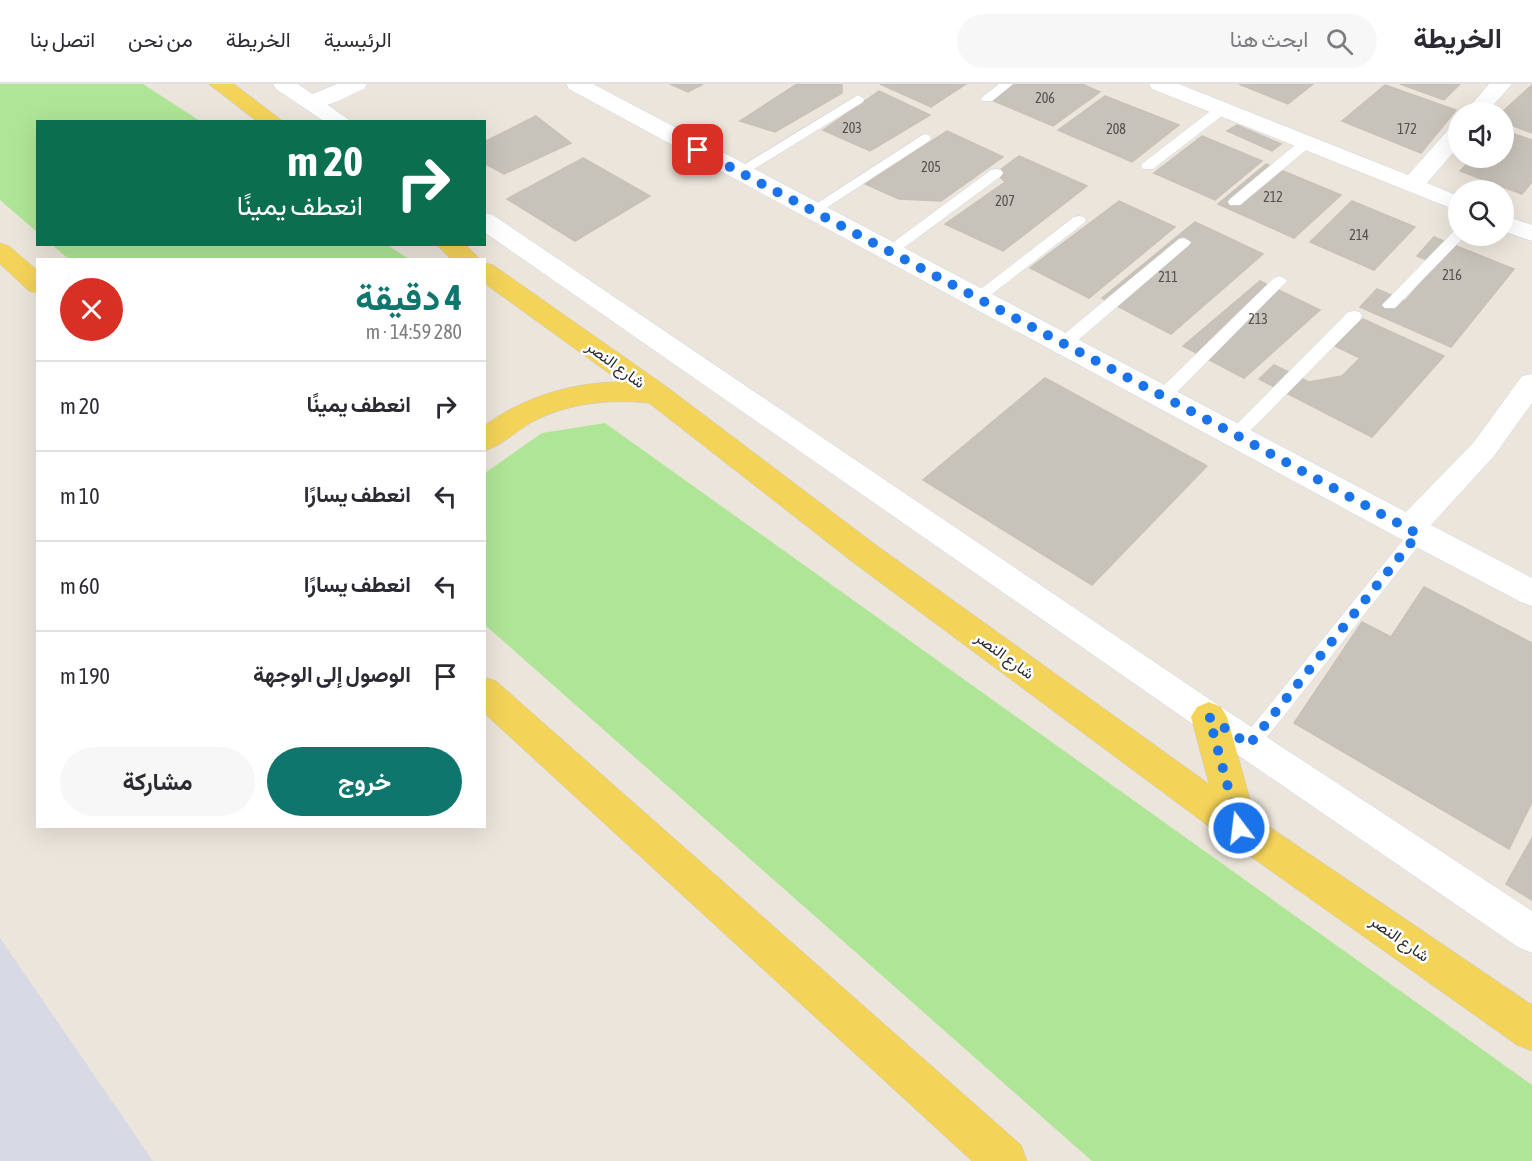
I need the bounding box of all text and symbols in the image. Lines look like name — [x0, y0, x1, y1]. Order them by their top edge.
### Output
search box — [957, 14, 1377, 68]
text: الخريطة — [1413, 22, 1502, 54]
icon: search — [1323, 25, 1356, 58]
text: ابحث هنا — [1230, 26, 1308, 52]
text: اتصل بنا — [30, 27, 95, 51]
text: من نحن — [128, 27, 193, 51]
text: الخريطة — [226, 27, 291, 51]
text: الرئيسية — [324, 27, 392, 51]
house number: 206 — [1035, 90, 1055, 106]
map controls — [1448, 102, 1514, 246]
button: sound — [1448, 102, 1514, 168]
house number: 203 — [842, 120, 862, 136]
house number: 208 — [1106, 121, 1126, 137]
house number: 172 — [1397, 121, 1417, 137]
pin — [672, 124, 723, 175]
icon: arrive — [681, 133, 714, 166]
text: 20 m — [288, 137, 363, 185]
icon: right — [384, 144, 462, 222]
house number: 205 — [921, 159, 941, 175]
button: search — [1448, 180, 1514, 246]
house number: 212 — [1263, 189, 1283, 205]
text: انعطف يمينًا — [237, 190, 363, 221]
house number: 207 — [995, 193, 1015, 209]
house number: 214 — [1349, 227, 1369, 243]
house number: 216 — [1442, 267, 1462, 283]
house number: 211 — [1158, 269, 1178, 285]
text: 4 دقيقة — [355, 276, 462, 318]
button: close — [60, 278, 123, 341]
house number: 213 — [1248, 311, 1268, 327]
text: 280 m · 14:59 — [366, 320, 462, 343]
street label: شارع النصر — [581, 336, 649, 394]
icon: right — [429, 390, 462, 423]
text: انعطف يمينًا — [307, 391, 411, 417]
text: 20 m — [60, 393, 100, 419]
icon: left — [429, 480, 462, 513]
text: انعطف يسارًا — [304, 481, 411, 507]
text: 10 m — [60, 483, 100, 509]
icon: left — [429, 570, 462, 603]
text: انعطف يسارًا — [304, 571, 411, 597]
text: 60 m — [60, 573, 100, 599]
street label: شارع النصر — [970, 627, 1038, 685]
icon: arrive — [429, 660, 462, 693]
text: الوصول إلى الوجهة — [253, 661, 411, 687]
text: 190 m — [60, 663, 110, 689]
button: مشاركة — [60, 747, 255, 816]
button: خروج — [267, 747, 462, 816]
position arrow — [1207, 796, 1271, 860]
street label: شارع النصر — [1364, 911, 1433, 967]

